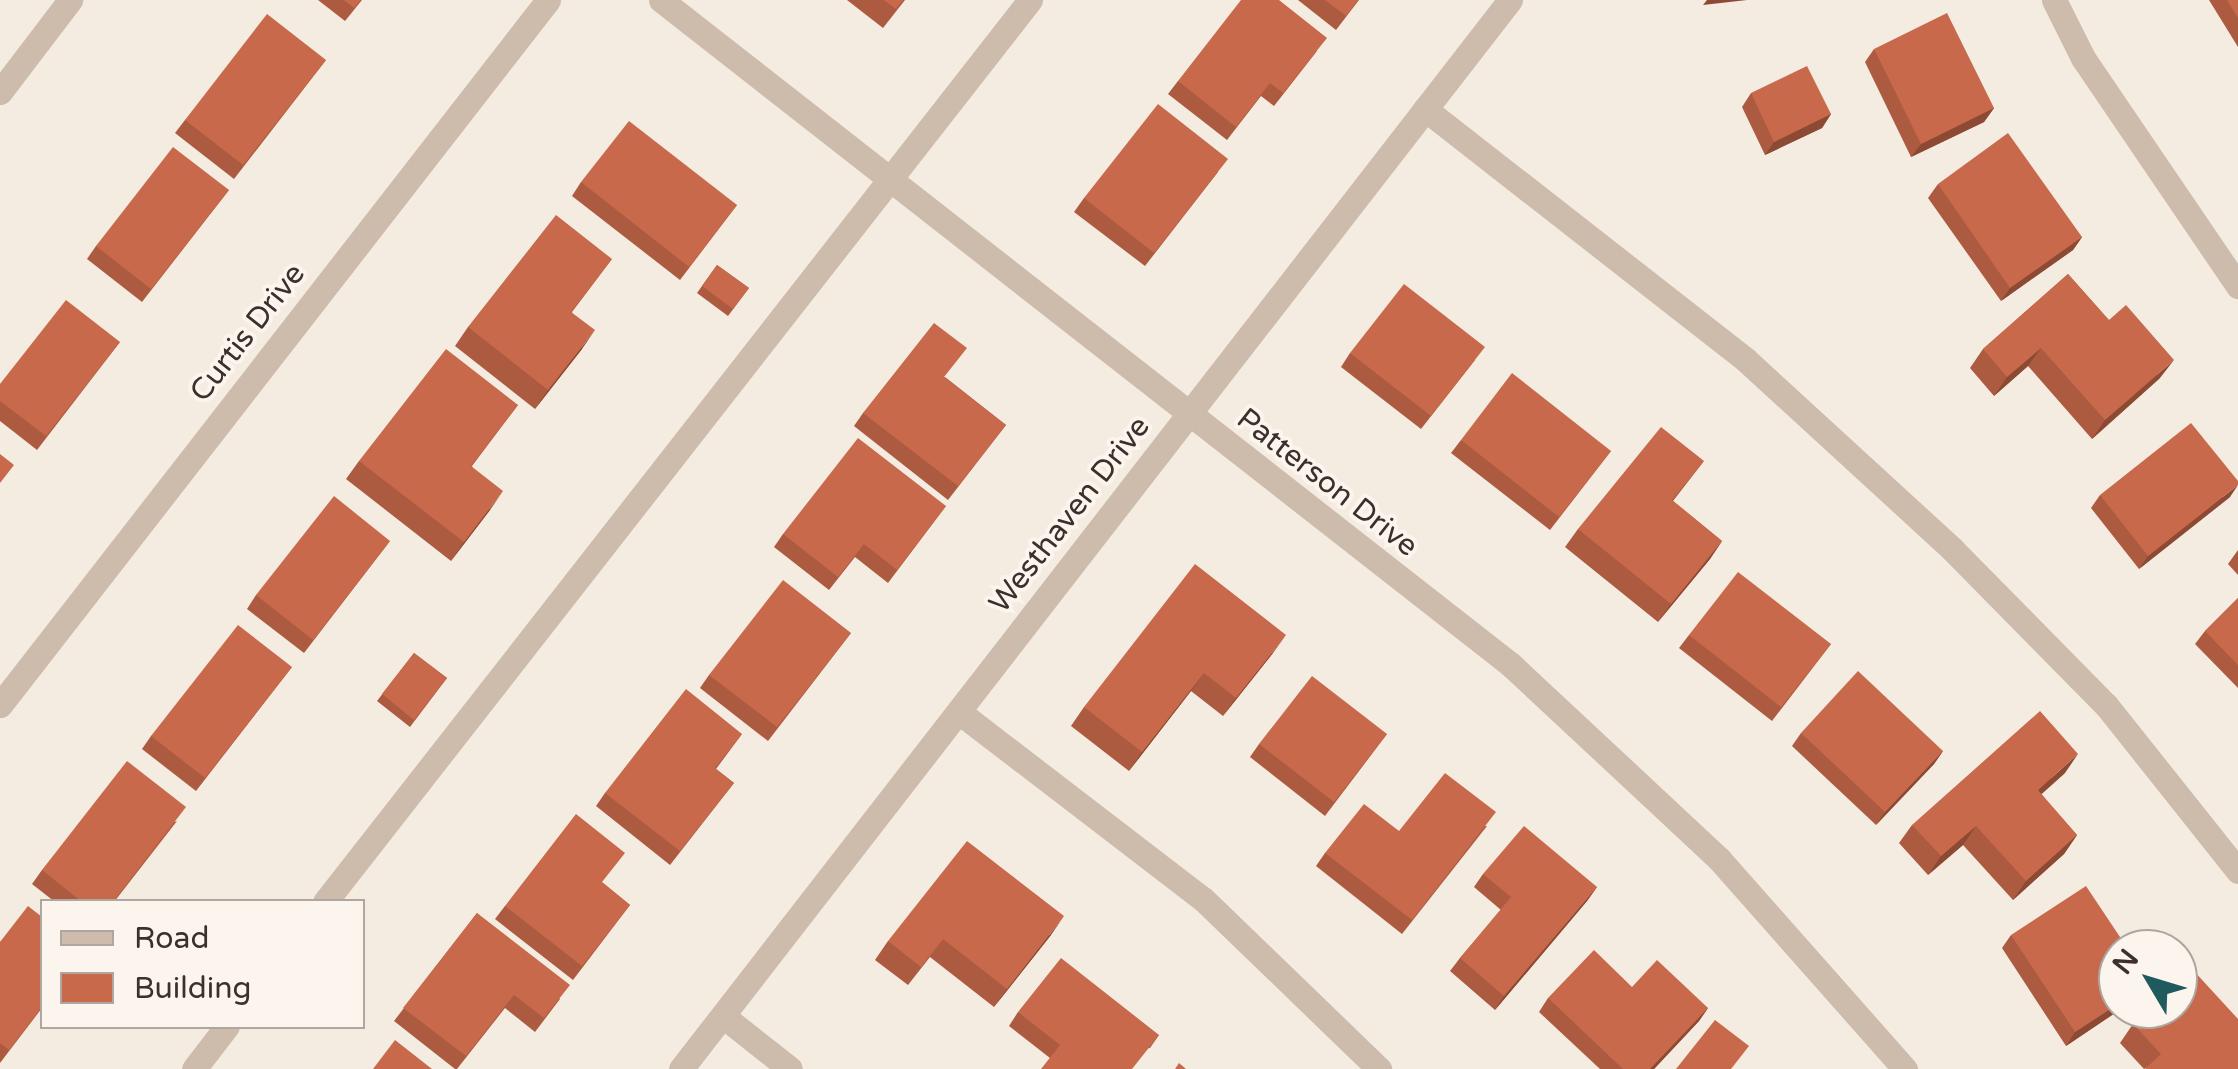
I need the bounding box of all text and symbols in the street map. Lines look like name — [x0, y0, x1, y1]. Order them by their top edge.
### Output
street label: Curtis Drive — [183, 257, 313, 409]
street label: Patterson Drive — [1229, 401, 1425, 565]
street label: Westhaven Drive — [982, 410, 1158, 620]
legend — [40, 899, 365, 1029]
text: Road — [134, 920, 209, 957]
north arrow — [2098, 929, 2198, 1029]
text: N — [2106, 942, 2146, 981]
text: Building — [134, 970, 251, 1007]

